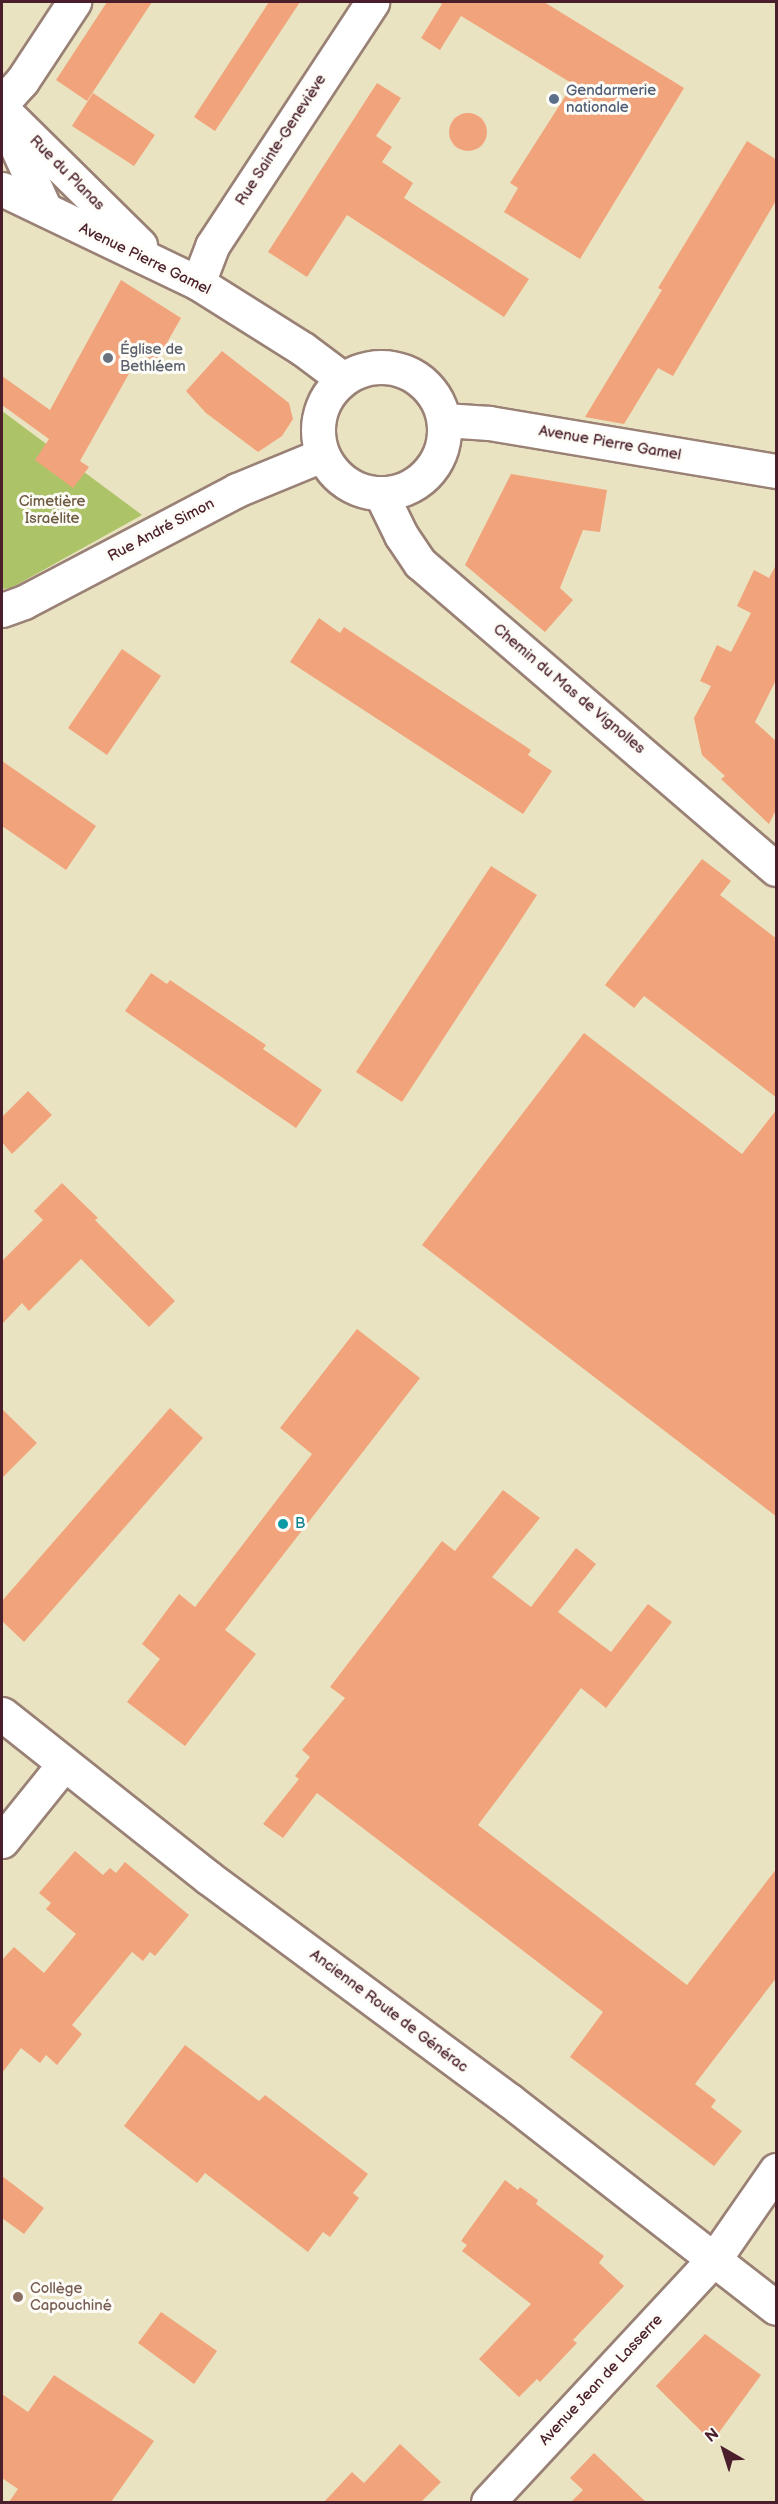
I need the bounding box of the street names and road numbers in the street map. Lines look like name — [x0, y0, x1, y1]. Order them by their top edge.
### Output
street label: Rue Sainte-Geneviève — [232, 71, 330, 209]
street label: Rue du Planas — [26, 132, 108, 214]
street label: Avenue Pierre Gamel — [76, 219, 214, 299]
street label: Avenue Pierre Gamel — [537, 422, 683, 464]
street label: Rue André Simon — [105, 494, 217, 566]
street label: Chemin du Mas de Vignolles — [489, 620, 649, 758]
street label: Ancienne Route de Générac — [306, 1946, 472, 2076]
street label: Avenue Jean de Lasserre — [535, 2311, 667, 2449]

